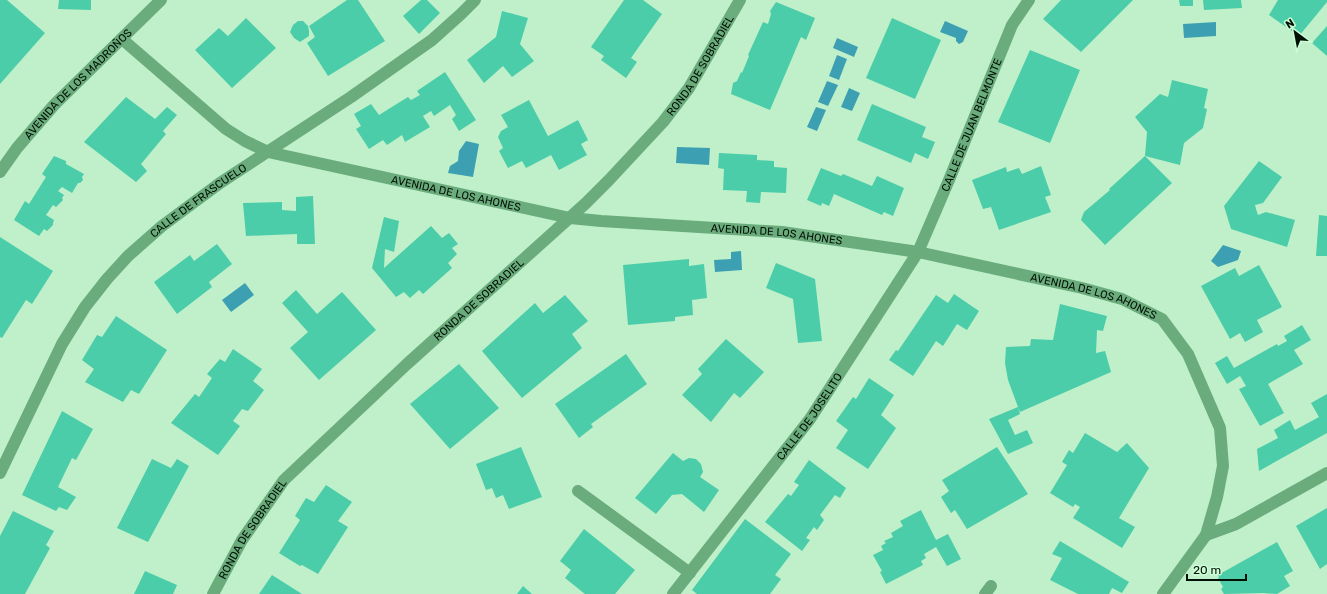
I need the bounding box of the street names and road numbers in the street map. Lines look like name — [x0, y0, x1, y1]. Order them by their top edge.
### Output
street label: RONDA DE SOBRADIEL — [664, 13, 737, 119]
street label: AVENIDA DE LOS MADROÑOS — [22, 26, 135, 142]
street label: CALLE DE JUAN BELMONTE — [939, 56, 1005, 194]
street label: CALLE DE FRASCUELO — [148, 161, 249, 241]
street label: AVENIDA DE LOS AHONES — [390, 173, 522, 214]
street label: AVENIDA DE LOS AHONES — [710, 222, 843, 248]
street label: RONDA DE SOBRADIEL — [431, 256, 527, 344]
street label: AVENIDA DE LOS AHONES — [1029, 271, 1159, 322]
street label: CALLE DE JOSELITO — [774, 371, 845, 463]
street label: RONDA DE SOBRADIEL — [216, 477, 290, 582]

